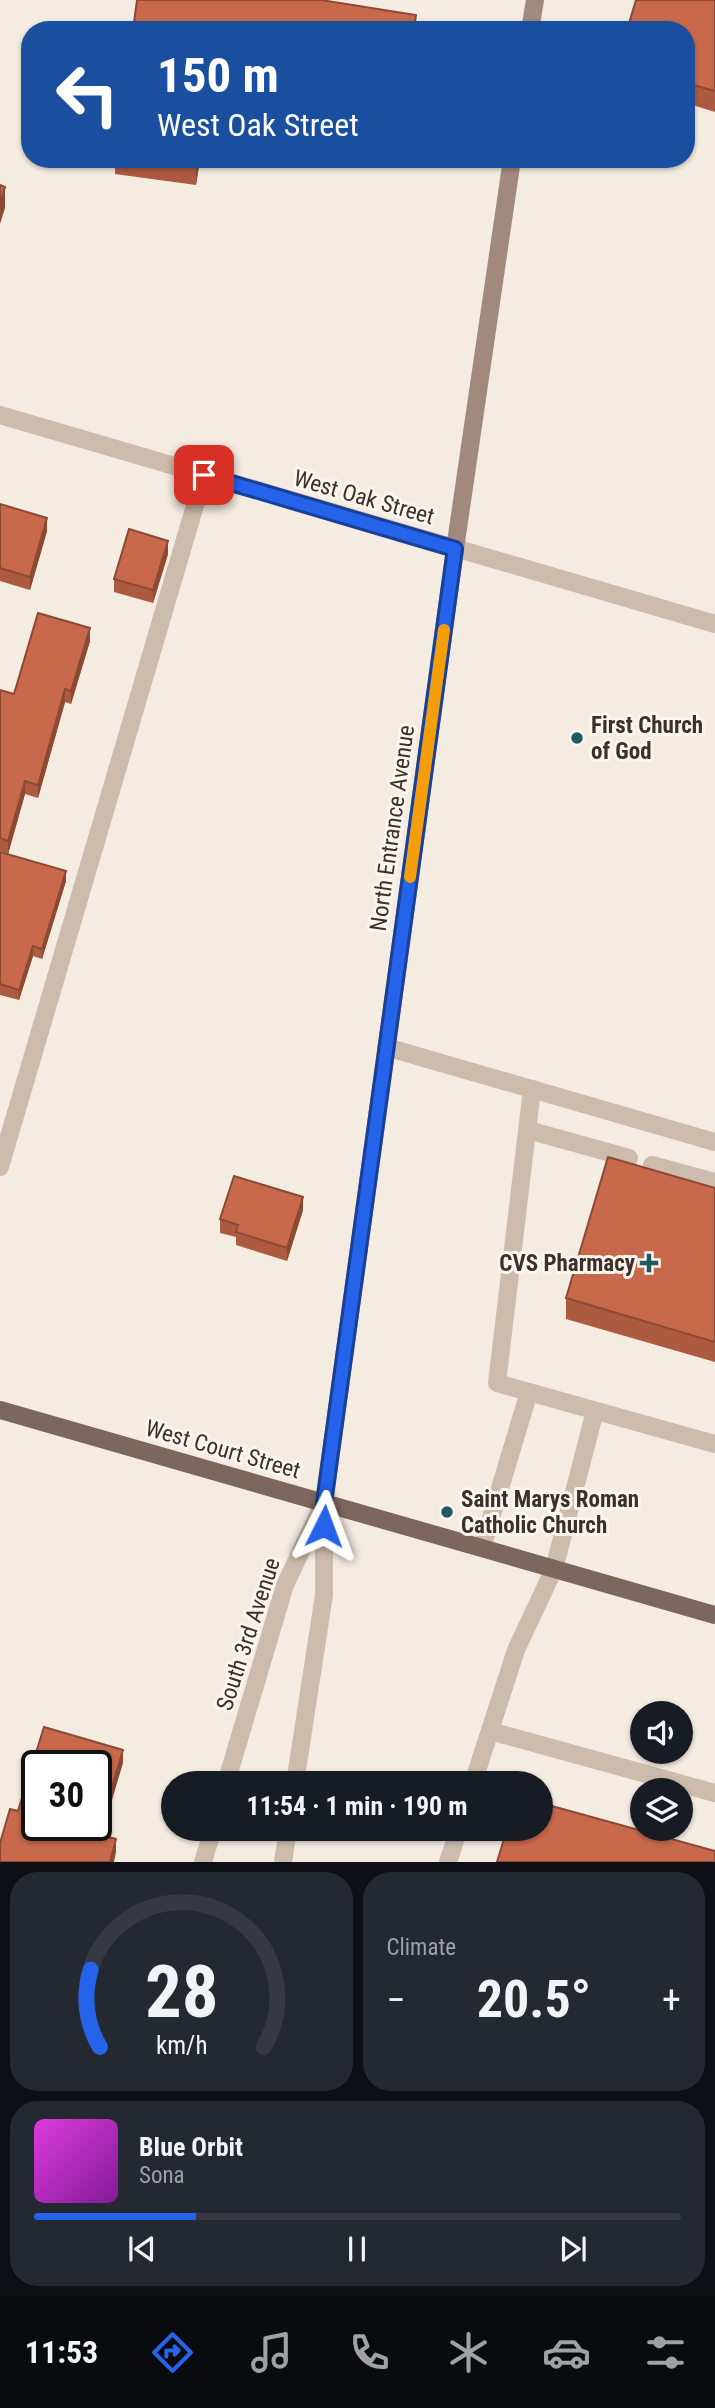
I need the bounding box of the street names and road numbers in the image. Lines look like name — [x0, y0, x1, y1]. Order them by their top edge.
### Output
street label: West Oak Street — [290, 465, 437, 530]
street label: North Entrance Avenue — [365, 723, 420, 933]
street label: West Court Street — [142, 1414, 303, 1484]
street label: South 3rd Avenue — [211, 1554, 286, 1714]

